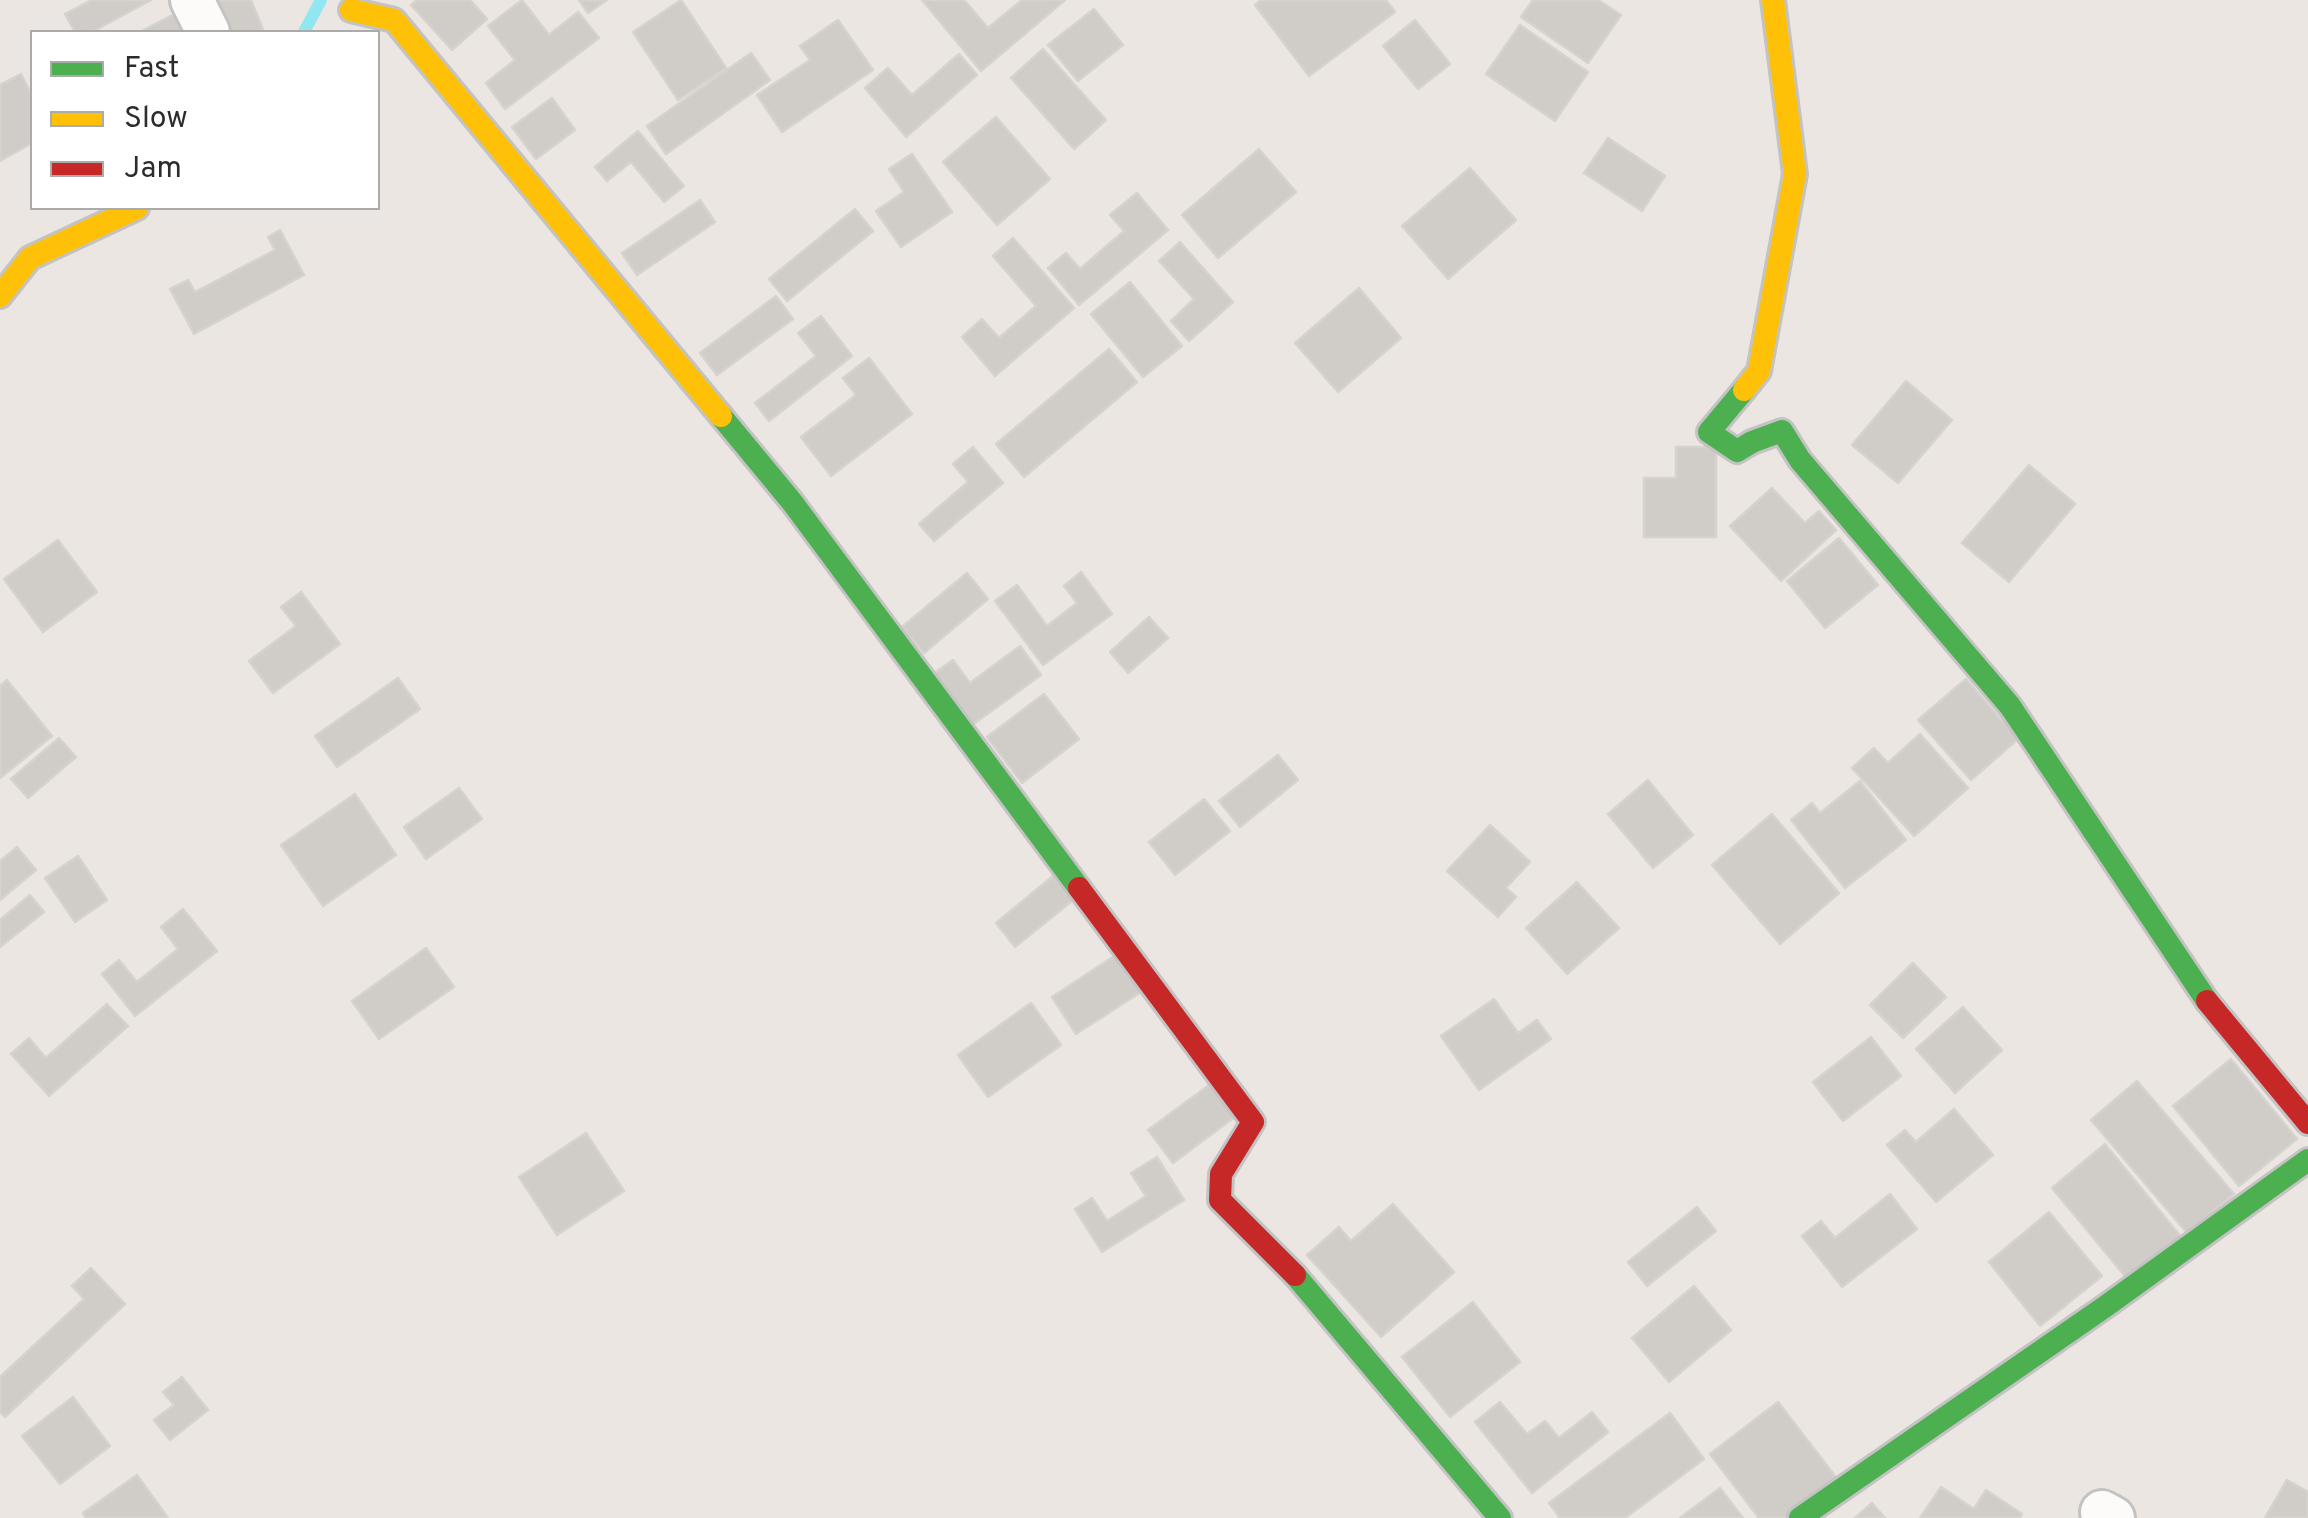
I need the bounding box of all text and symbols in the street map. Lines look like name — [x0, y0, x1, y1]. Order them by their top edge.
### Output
legend — [30, 30, 380, 210]
text: Fast — [124, 51, 179, 88]
text: Slow — [124, 101, 188, 138]
text: Jam — [124, 151, 182, 188]

